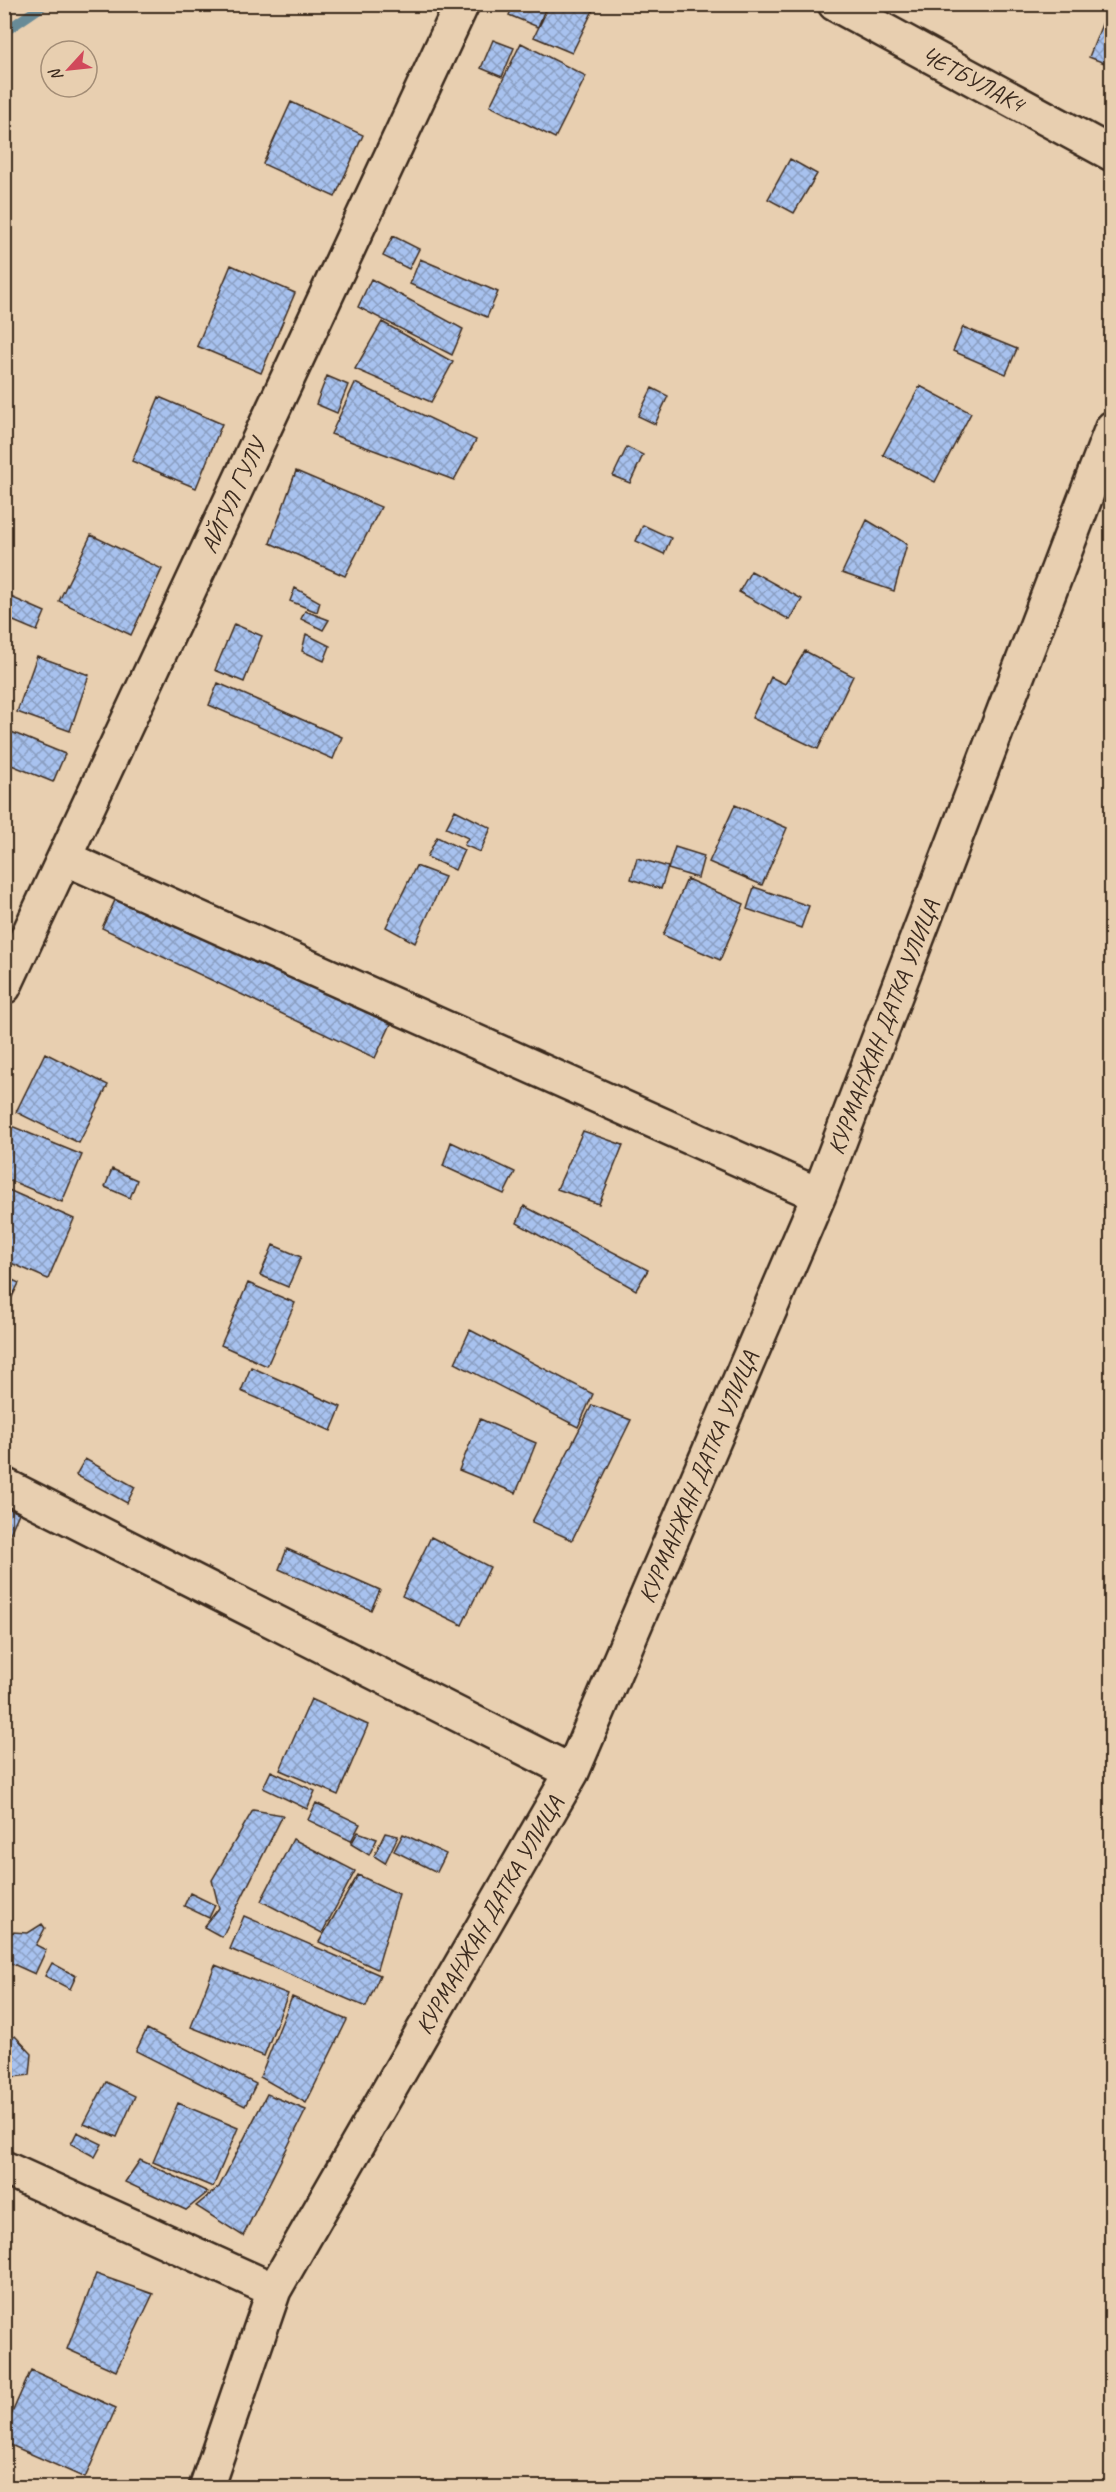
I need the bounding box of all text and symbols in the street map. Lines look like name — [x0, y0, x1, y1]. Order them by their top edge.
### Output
north arrow — [39, 39, 99, 99]
street label: ЧЕТБУЛАК4 — [916, 39, 1031, 120]
text: N — [44, 64, 68, 84]
street label: АЙГУЛ ГУЛУ — [194, 431, 274, 558]
street label: КУРМАНЖАН ДАТКА УЛИЦА — [821, 895, 946, 1159]
street label: КУРМАНЖАН ДАТКА УЛИЦА — [631, 1346, 765, 1607]
street label: КУРМАНЖАН ДАТКА УЛИЦА — [408, 1790, 570, 2040]

